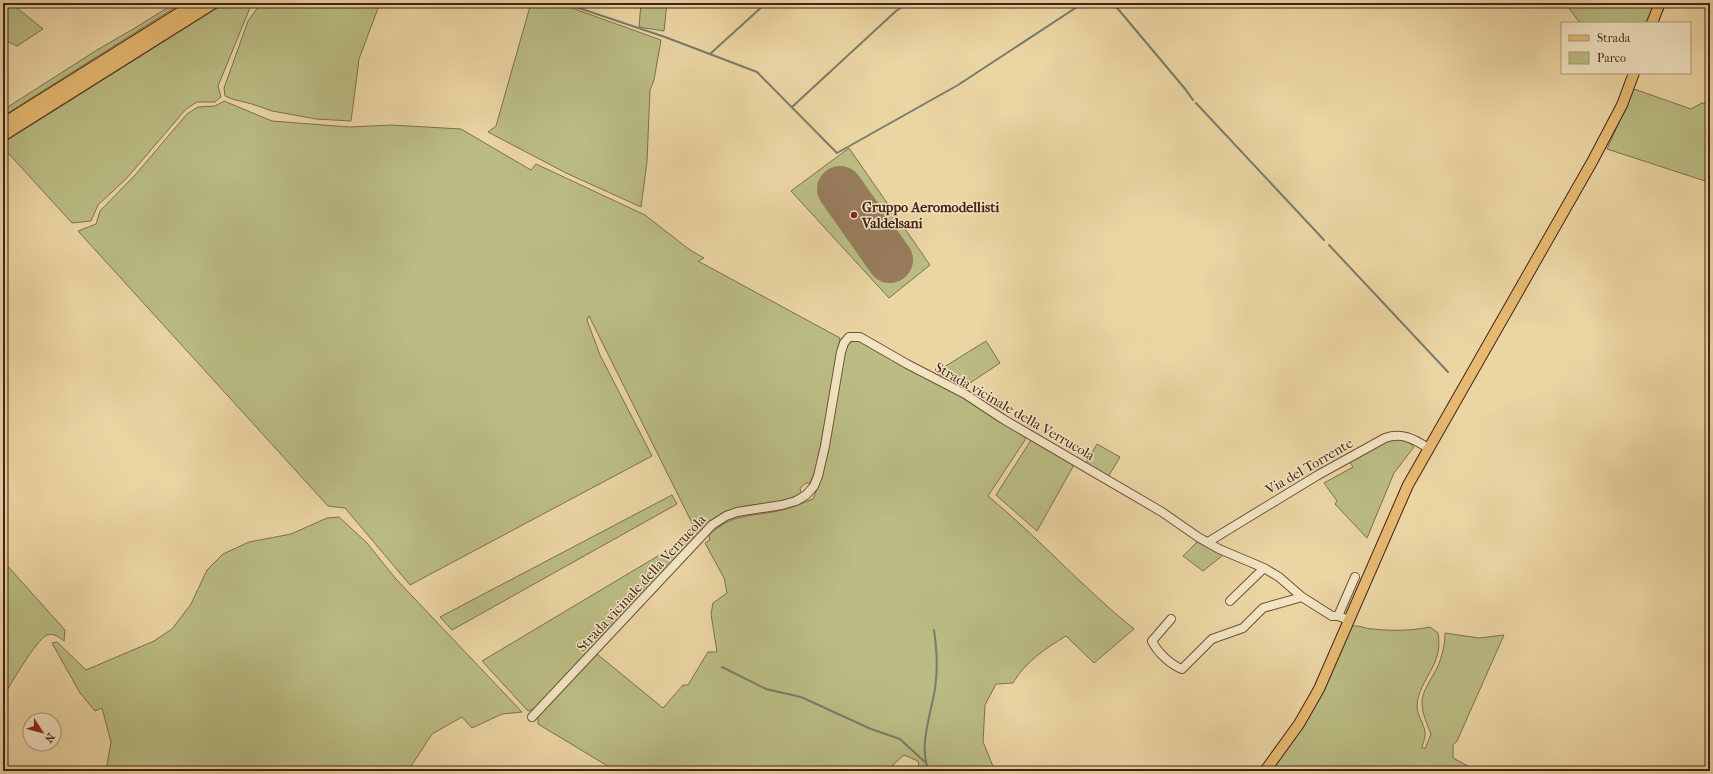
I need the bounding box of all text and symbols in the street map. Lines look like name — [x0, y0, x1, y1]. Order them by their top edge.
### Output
legend — [1561, 22, 1691, 74]
text: Strada — [1597, 31, 1631, 45]
text: Parco — [1597, 51, 1626, 65]
place label: Gruppo Aeromodellisti Valdelsani — [861, 199, 1000, 232]
marker: Gruppo Aeromodellisti Valdelsani — [849, 210, 859, 220]
street label: Strada vicinale della Verrucola — [932, 359, 1098, 464]
street label: Via del Torrente — [1262, 435, 1356, 499]
street label: Strada vicinale della Verrucola — [573, 511, 710, 656]
north arrow — [22, 712, 62, 752]
text: N — [42, 730, 57, 745]

